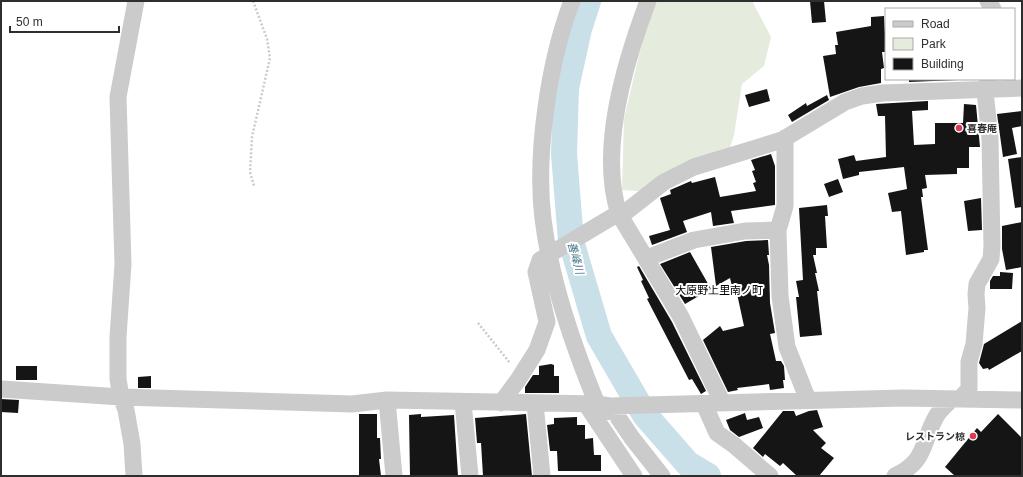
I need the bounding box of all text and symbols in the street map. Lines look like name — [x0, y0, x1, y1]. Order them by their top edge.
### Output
scale bar — [10, 8, 119, 34]
legend — [885, 8, 1015, 80]
text: 50 m — [16, 15, 43, 29]
text: Road — [921, 17, 950, 31]
text: Park — [921, 37, 947, 51]
text: Building — [921, 57, 964, 71]
marker: 喜春庵 — [954, 123, 964, 133]
place label: 喜春庵 — [967, 123, 997, 134]
water label: 善峰川 — [566, 241, 586, 276]
district label: 大原野上里南ノ町 — [675, 284, 763, 296]
place label: レストラン椋 — [905, 431, 965, 442]
marker: レストラン椋 — [968, 431, 978, 441]

